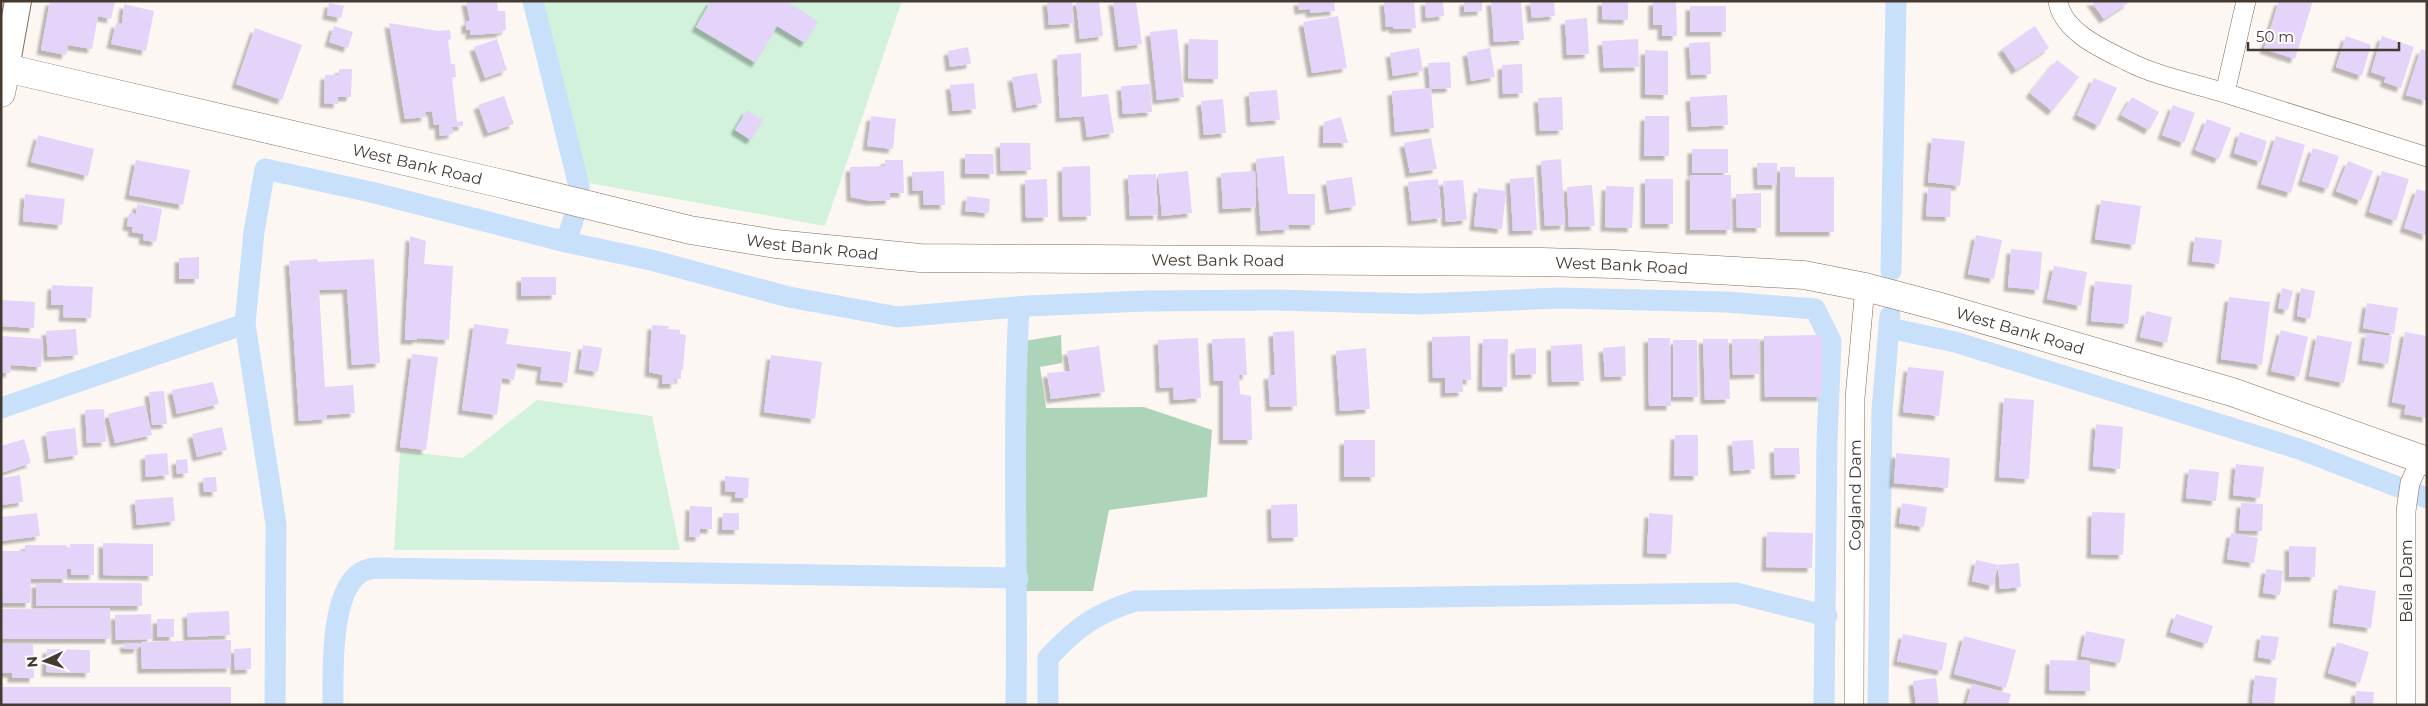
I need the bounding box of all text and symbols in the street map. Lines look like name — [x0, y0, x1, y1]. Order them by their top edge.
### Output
scale bar — [2248, 20, 2399, 52]
text: 50 m — [2256, 27, 2294, 46]
street label: West Bank Road — [350, 140, 484, 189]
street label: West Bank Road — [745, 230, 879, 264]
street label: West Bank Road — [1151, 250, 1284, 270]
street label: West Bank Road — [1555, 253, 1689, 278]
street label: West Bank Road — [1954, 303, 2087, 359]
street label: Cogland Dam — [1846, 439, 1865, 551]
street label: Bella Dam — [2397, 539, 2416, 623]
north arrow — [20, 636, 70, 686]
text: N — [23, 656, 41, 668]

